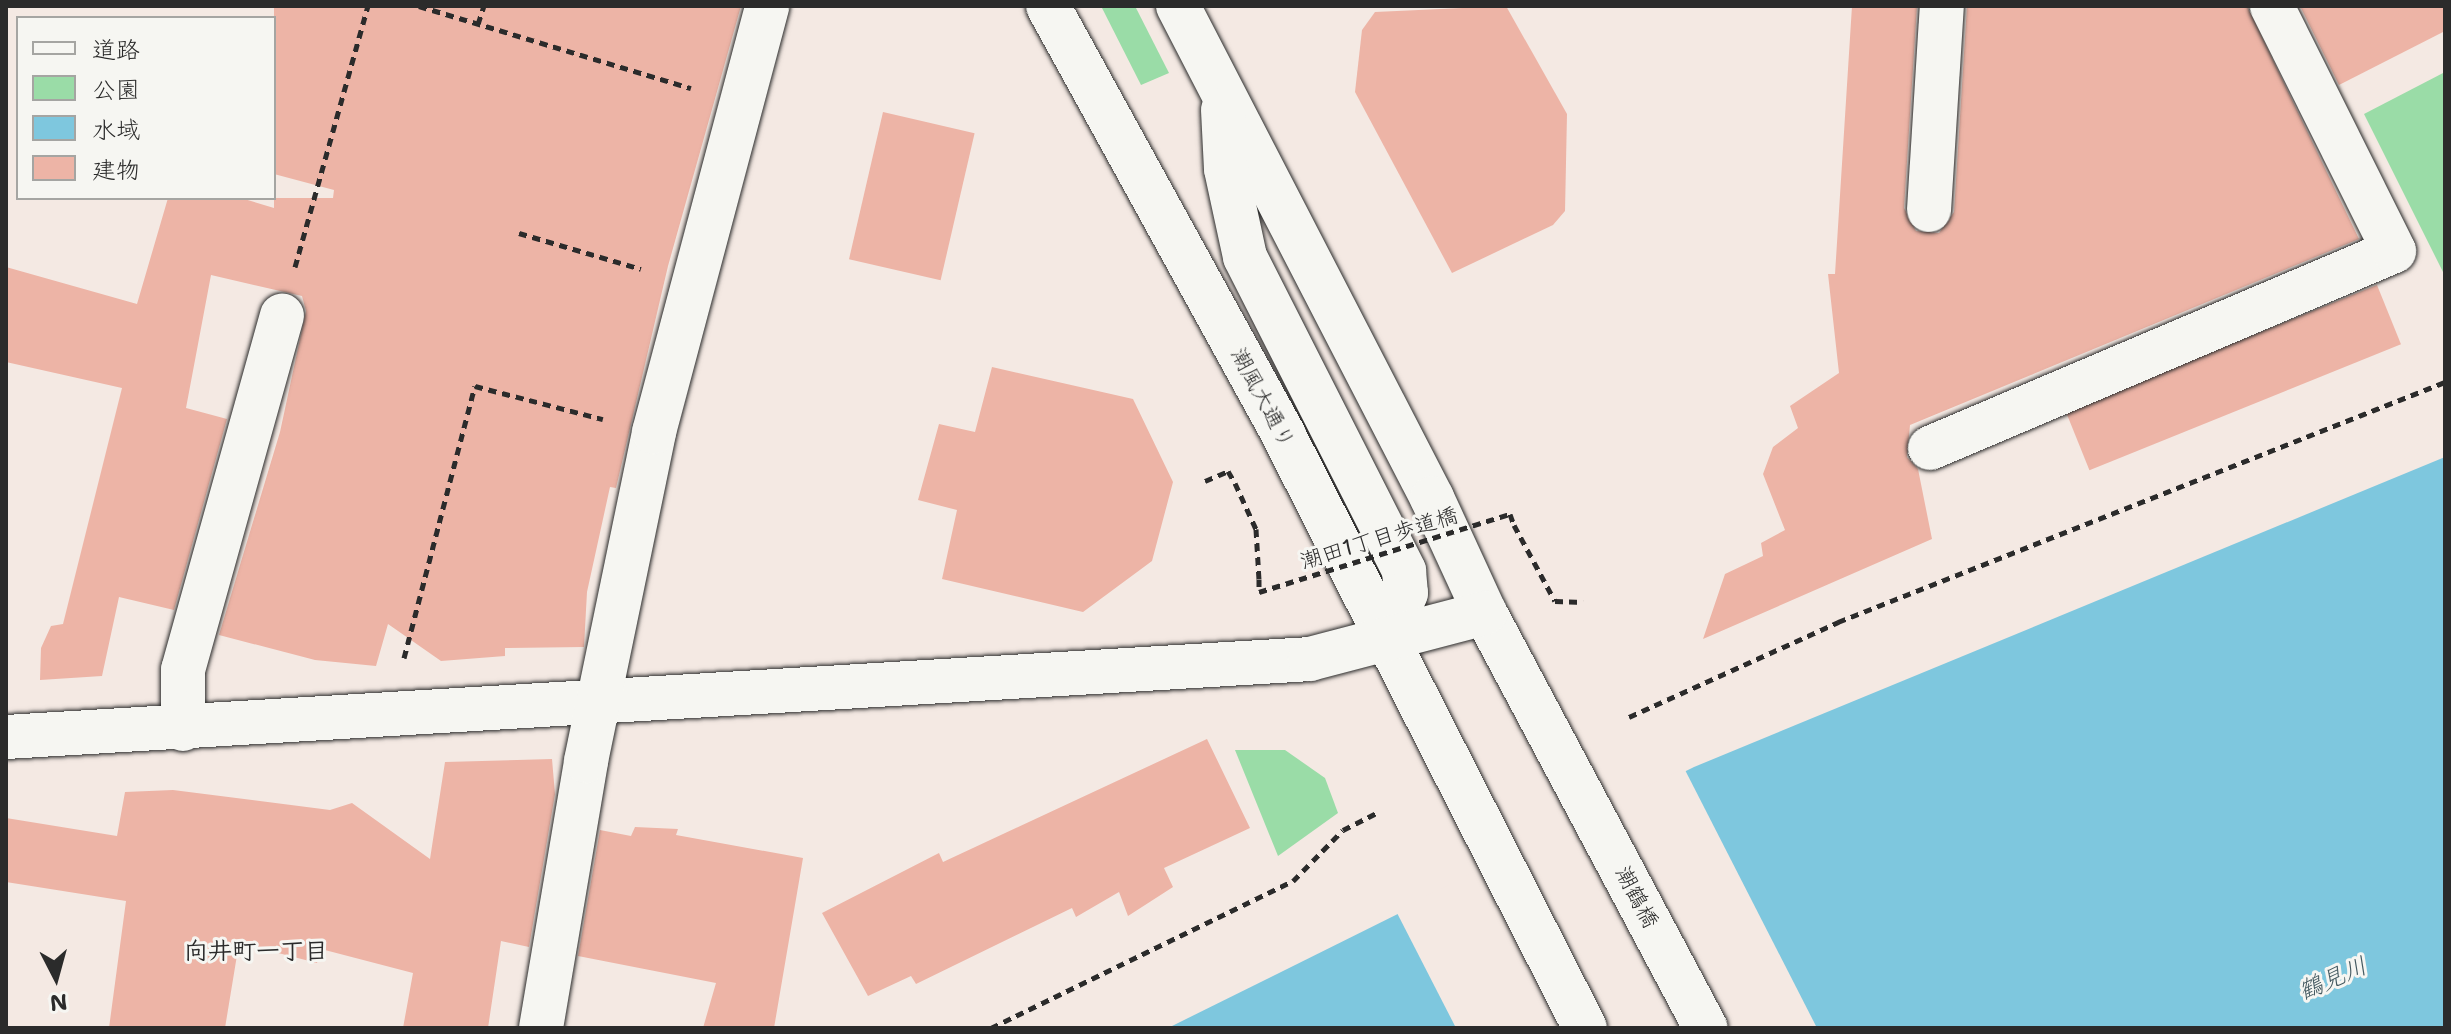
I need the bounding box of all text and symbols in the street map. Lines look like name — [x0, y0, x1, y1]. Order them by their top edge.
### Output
legend — [16, 16, 276, 200]
text: 道路 — [92, 34, 140, 66]
text: 公園 — [92, 74, 140, 106]
text: 水域 — [92, 114, 140, 146]
text: 建物 — [92, 154, 140, 186]
street label: 潮風大通り — [1226, 343, 1300, 453]
street label: 潮田1丁目歩道橋 — [1297, 502, 1461, 574]
street label: 潮鶴橋 — [1610, 862, 1664, 932]
north arrow — [16, 938, 96, 1018]
district label: 向井町一丁目 — [184, 938, 328, 966]
water label: 鶴見川 — [2294, 952, 2372, 1006]
text: N — [48, 987, 69, 1018]

